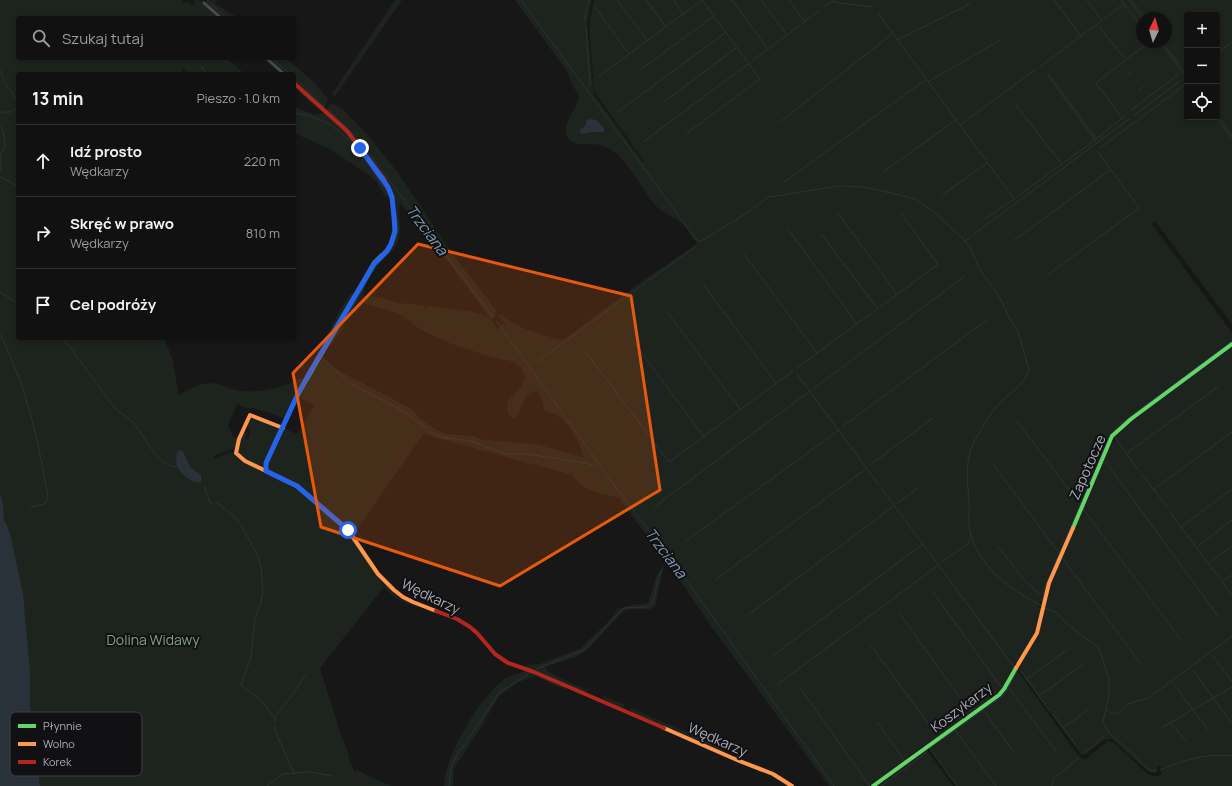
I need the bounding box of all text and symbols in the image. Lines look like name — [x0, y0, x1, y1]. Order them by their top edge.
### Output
north arrow — [1136, 12, 1172, 48]
map controls — [1184, 12, 1220, 120]
button: + — [1184, 12, 1220, 48]
search box — [16, 16, 296, 60]
icon: search — [30, 27, 52, 49]
text: Szukaj tutaj — [62, 28, 144, 49]
button: − — [1184, 48, 1220, 84]
button: locate — [1184, 84, 1220, 120]
text: 13 min — [32, 87, 83, 110]
text: Pieszo · 1.0 km — [197, 89, 280, 107]
route end — [351, 139, 369, 157]
text: Idź prosto — [70, 141, 142, 162]
icon: ahead — [32, 150, 54, 172]
text: 220 m — [244, 152, 280, 170]
text: Wędkarzy — [70, 162, 129, 180]
water label: Trzciana — [401, 200, 453, 260]
text: Skręć w prawo — [70, 213, 174, 234]
icon: right — [32, 222, 54, 244]
text: 810 m — [246, 224, 280, 242]
text: Wędkarzy — [70, 234, 129, 252]
icon: arrive — [32, 294, 54, 316]
text: Cel podróży — [70, 294, 156, 315]
street label: Zapotocze — [1064, 431, 1110, 503]
route start — [339, 521, 357, 539]
water label: Trzciana — [640, 523, 692, 583]
street label: Wędkarzy — [398, 574, 464, 619]
park label: Dolina Widawy — [106, 630, 200, 649]
street label: Koszykarzy — [926, 677, 996, 736]
legend — [10, 712, 142, 776]
street label: Wędkarzy — [685, 717, 751, 761]
text: Płynnie — [43, 718, 82, 733]
text: Wolno — [43, 736, 75, 751]
text: Korek — [43, 754, 72, 769]

